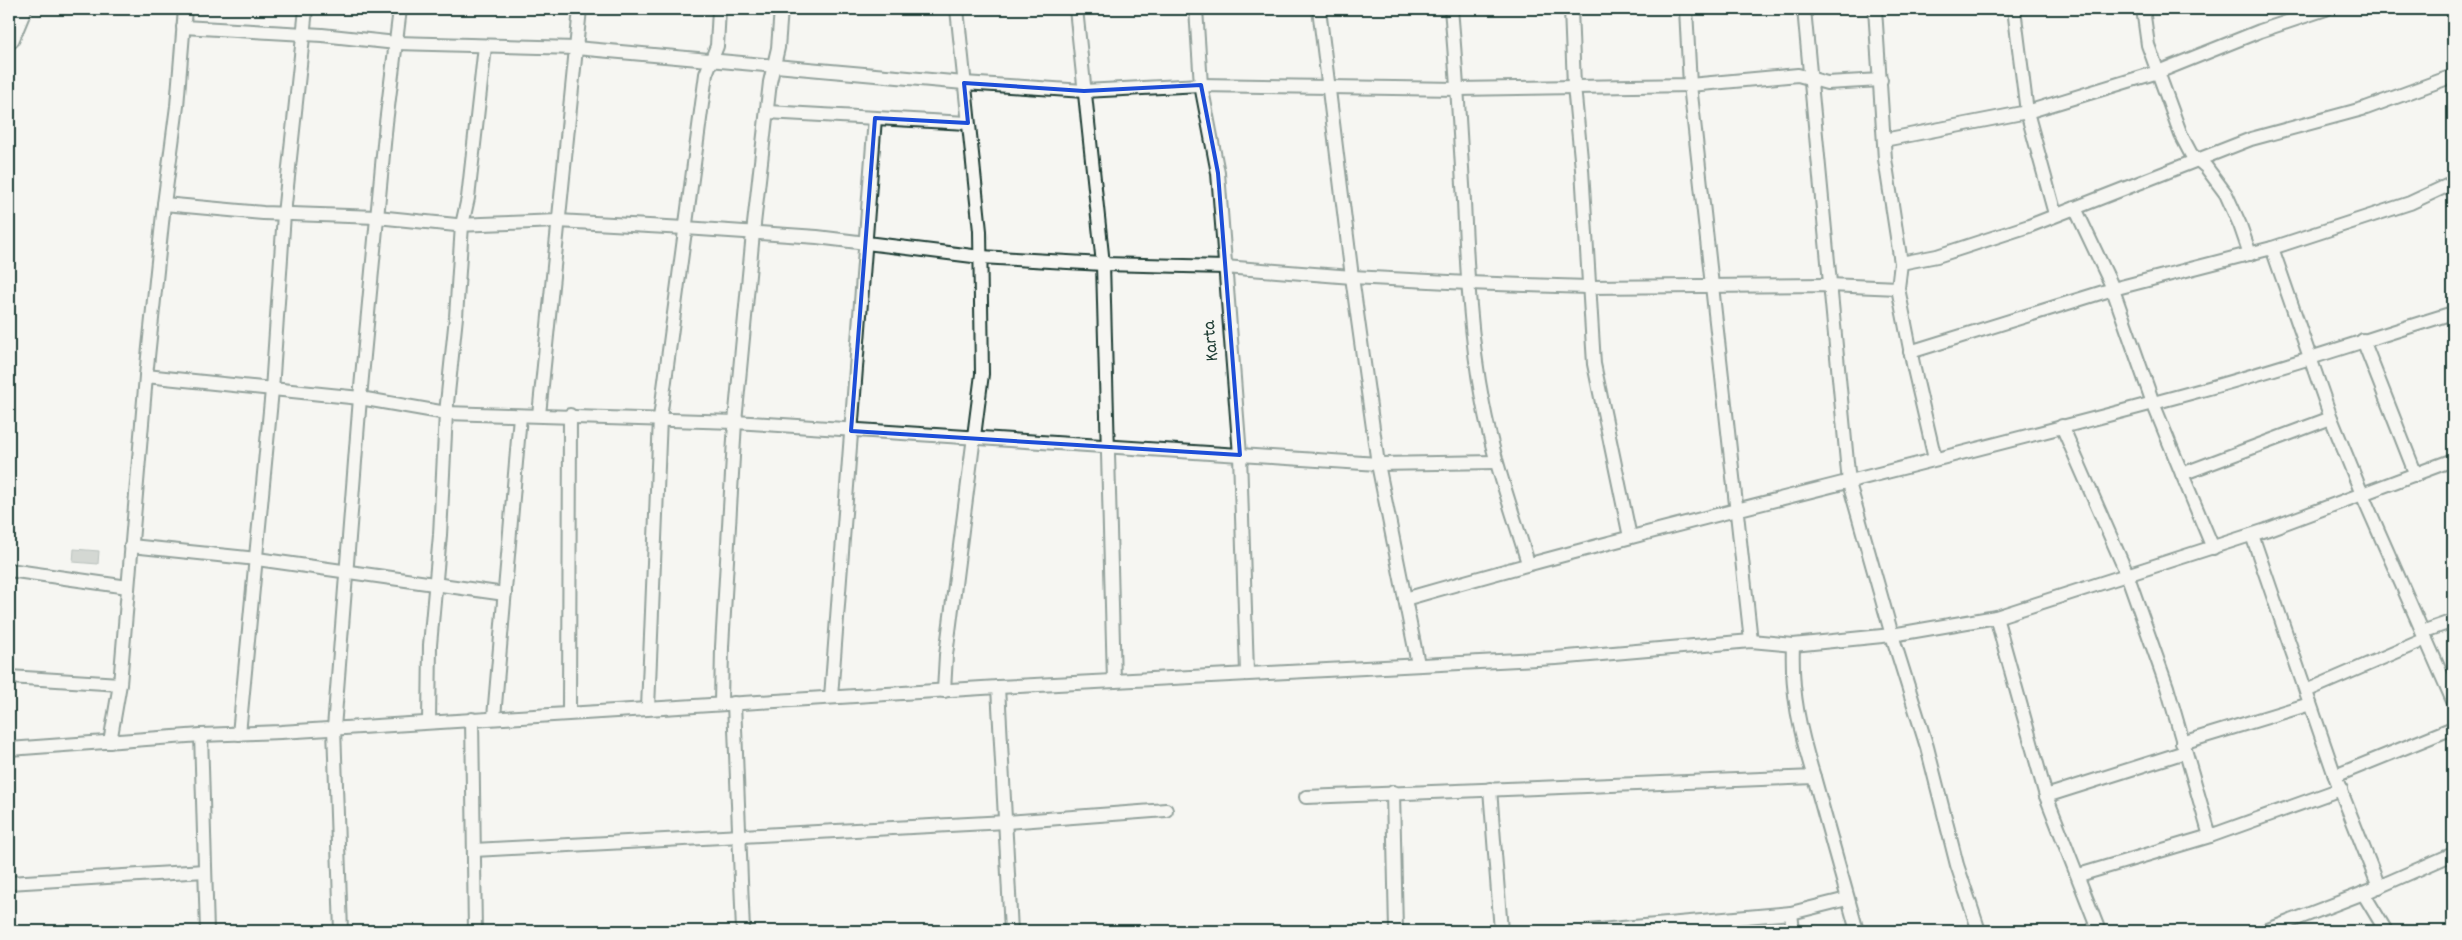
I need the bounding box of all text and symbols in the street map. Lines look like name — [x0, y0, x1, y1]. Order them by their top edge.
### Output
street label: Karta — [1197, 318, 1227, 362]

